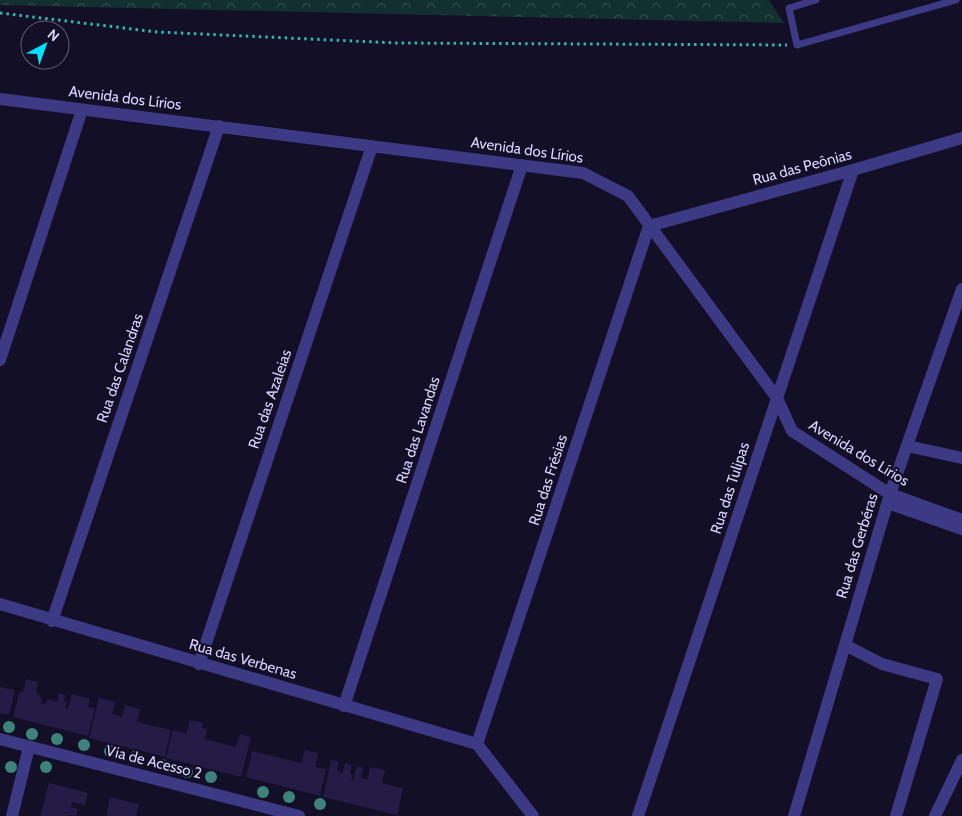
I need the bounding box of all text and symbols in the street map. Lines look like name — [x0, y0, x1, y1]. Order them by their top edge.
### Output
north arrow — [20, 20, 70, 70]
text: N — [44, 25, 63, 45]
street label: Avenida dos Lírios — [68, 82, 182, 114]
street label: Avenida dos Lírios — [470, 133, 584, 167]
street label: Rua das Peônias — [751, 145, 853, 189]
street label: Rua das Calandras — [93, 311, 147, 425]
street label: Rua das Azaleias — [245, 347, 295, 451]
street label: Rua das Lavandas — [392, 374, 444, 486]
street label: Avenida dos Lírios — [806, 416, 912, 490]
street label: Rua das Frésias — [525, 432, 571, 528]
street label: Rua das Tulipas — [707, 440, 753, 536]
street label: Rua das Gerbéras — [832, 491, 882, 601]
street label: Rua das Verbenas — [187, 635, 299, 683]
street label: Via de Acesso 2 — [104, 741, 204, 783]

